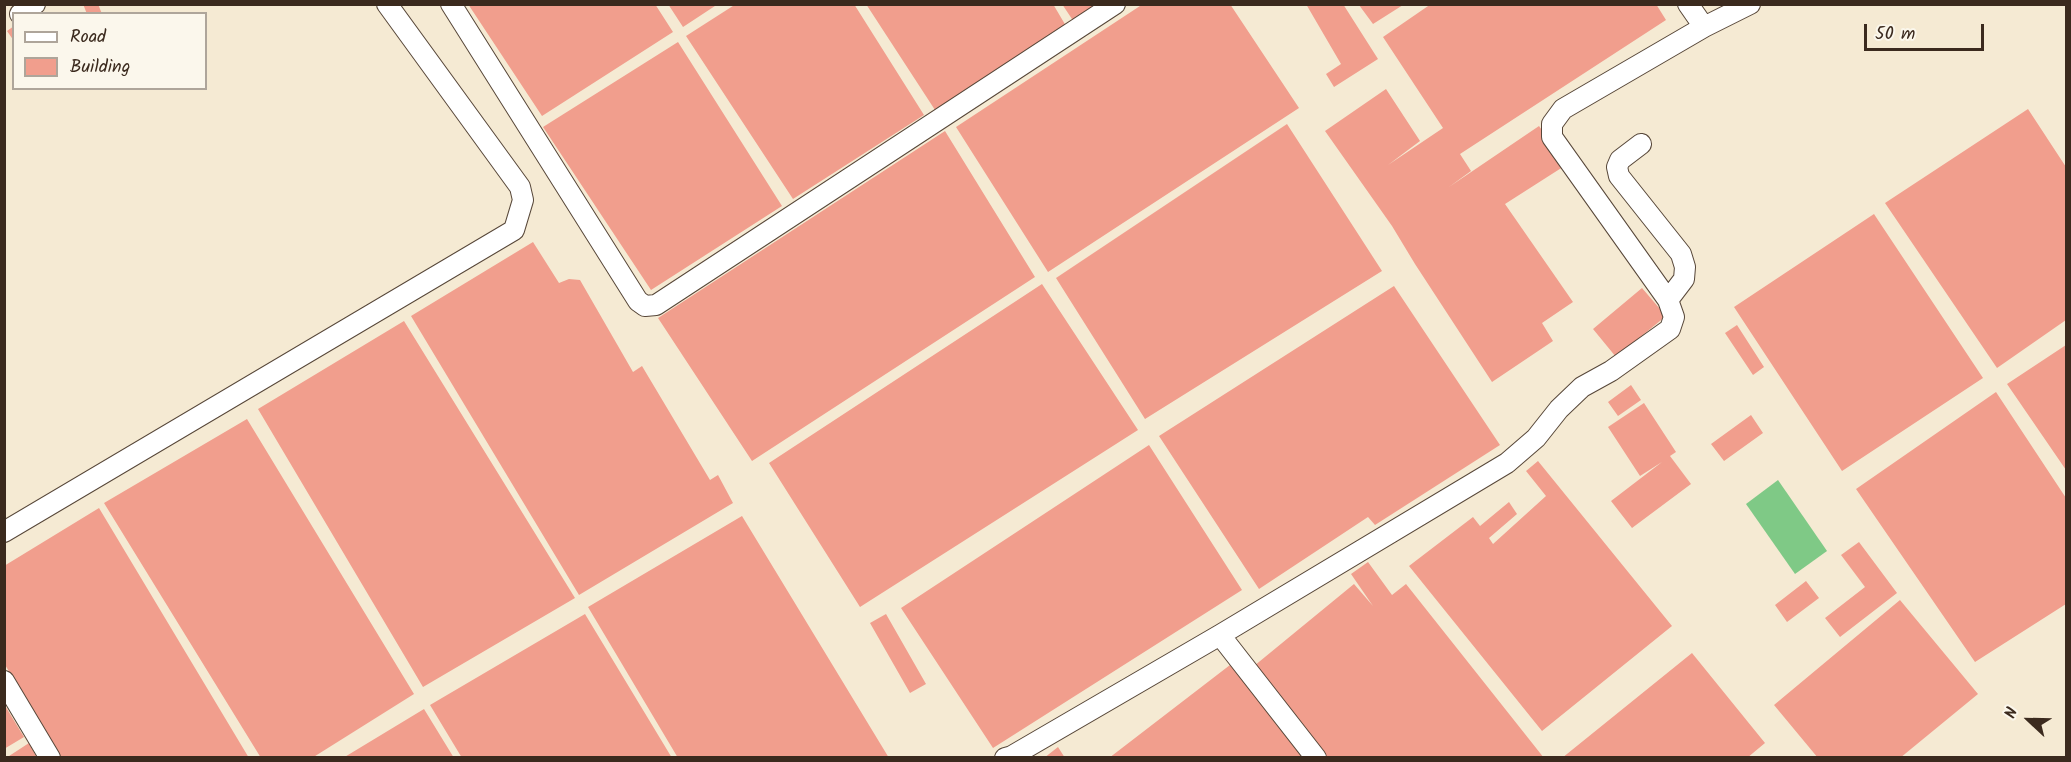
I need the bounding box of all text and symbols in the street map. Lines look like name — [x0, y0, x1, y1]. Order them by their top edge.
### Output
legend — [12, 12, 207, 90]
scale bar — [1867, 12, 1987, 50]
text: 50 m — [1875, 20, 1915, 49]
text: Road — [70, 23, 106, 52]
text: Building — [70, 53, 130, 82]
north arrow — [1999, 690, 2059, 750]
text: N — [1998, 704, 2025, 722]

